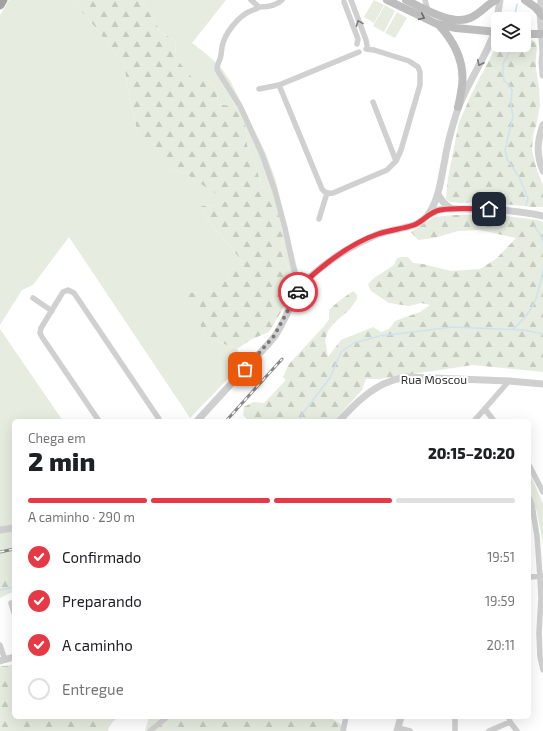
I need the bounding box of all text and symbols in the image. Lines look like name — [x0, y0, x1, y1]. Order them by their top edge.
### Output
one-way arrow — [418, 12, 426, 20]
map controls — [491, 12, 531, 52]
button: layers — [491, 12, 531, 52]
one-way arrow — [356, 19, 364, 26]
one-way arrow — [477, 59, 485, 67]
pin — [472, 192, 506, 226]
icon: home — [478, 198, 500, 220]
courier — [278, 272, 318, 312]
icon: car — [287, 281, 309, 303]
pin — [228, 352, 262, 386]
icon: bag — [234, 358, 256, 380]
street label: Rua Moscou — [401, 372, 467, 386]
text: Chega em — [28, 430, 86, 446]
text: 20:15–20:20 — [428, 444, 515, 462]
text: 2 min — [28, 445, 95, 476]
text: A caminho · 290 m — [28, 509, 135, 525]
icon: check — [28, 546, 50, 568]
text: Confirmado — [62, 548, 141, 566]
text: 19:51 — [487, 549, 515, 565]
icon: check — [28, 590, 50, 612]
text: Preparando — [62, 592, 142, 610]
text: 19:59 — [485, 593, 515, 609]
icon: check — [28, 634, 50, 656]
text: A caminho — [62, 636, 133, 654]
text: 20:11 — [486, 637, 515, 653]
text: Entregue — [62, 680, 124, 698]

